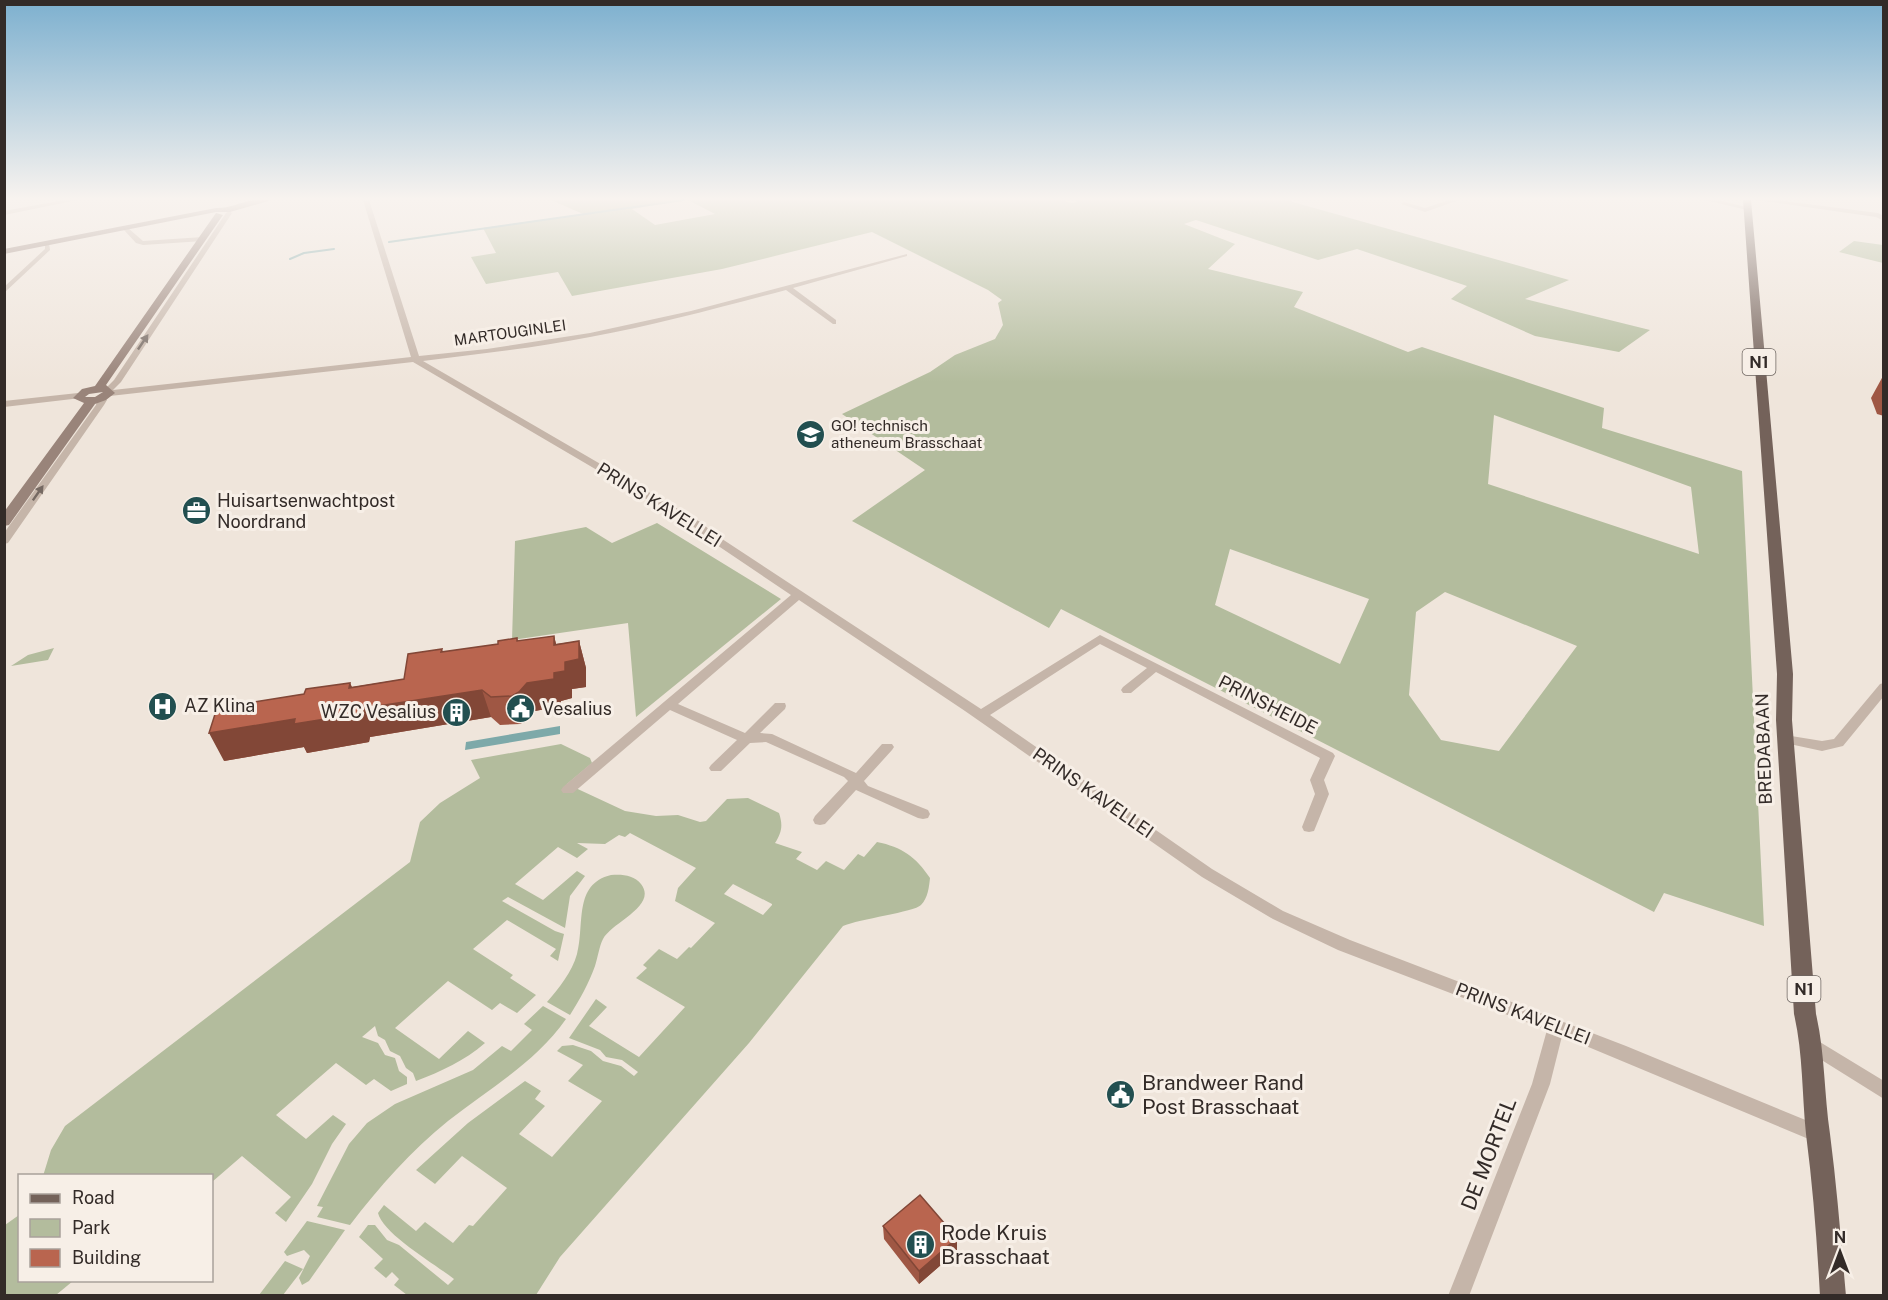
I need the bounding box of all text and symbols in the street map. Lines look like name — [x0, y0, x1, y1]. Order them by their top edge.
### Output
street label: MARTOUGINLEI — [453, 316, 567, 349]
one-way arrow — [138, 334, 149, 351]
road number: N1 — [1742, 349, 1776, 375]
place label: GO! technisch atheneum Brasschaat — [831, 417, 982, 451]
school or university icon: GO! technisch atheneum Brasschaat — [794, 419, 826, 451]
street label: PRINS KAVELLEI — [593, 458, 725, 551]
one-way arrow — [32, 486, 44, 502]
place label: Huisartsenwachtpost Noordrand — [217, 490, 395, 532]
office icon: Huisartsenwachtpost Noordrand — [180, 495, 212, 527]
street label: PRINSHEIDE — [1215, 671, 1321, 738]
hospital icon: AZ Klina — [147, 690, 179, 722]
public building icon: Vesalius — [505, 693, 537, 725]
street label: BREDABAAN — [1751, 693, 1776, 805]
place label: AZ Klina — [184, 695, 255, 716]
building icon: WZC Vesalius — [441, 696, 473, 728]
place label: Vesalius — [542, 698, 612, 719]
place label: WZC Vesalius — [321, 701, 436, 722]
street label: PRINS KAVELLEI — [1029, 743, 1158, 842]
road number: N1 — [1788, 976, 1820, 1002]
street label: PRINS KAVELLEI — [1453, 978, 1593, 1049]
place label: Brandweer Rand Post Brasschaat — [1142, 1070, 1304, 1119]
public building icon: Brandweer Rand Post Brasschaat — [1105, 1079, 1137, 1111]
street label: DE MORTEL — [1456, 1094, 1521, 1214]
legend — [18, 1174, 213, 1282]
text: Road — [72, 1187, 115, 1208]
text: Park — [72, 1217, 110, 1238]
place label: Rode Kruis Brasschaat — [941, 1220, 1050, 1269]
north arrow — [1810, 1222, 1870, 1282]
text: N — [1834, 1228, 1846, 1247]
building icon: Rode Kruis Brasschaat — [904, 1229, 936, 1261]
text: Building — [72, 1247, 141, 1268]

